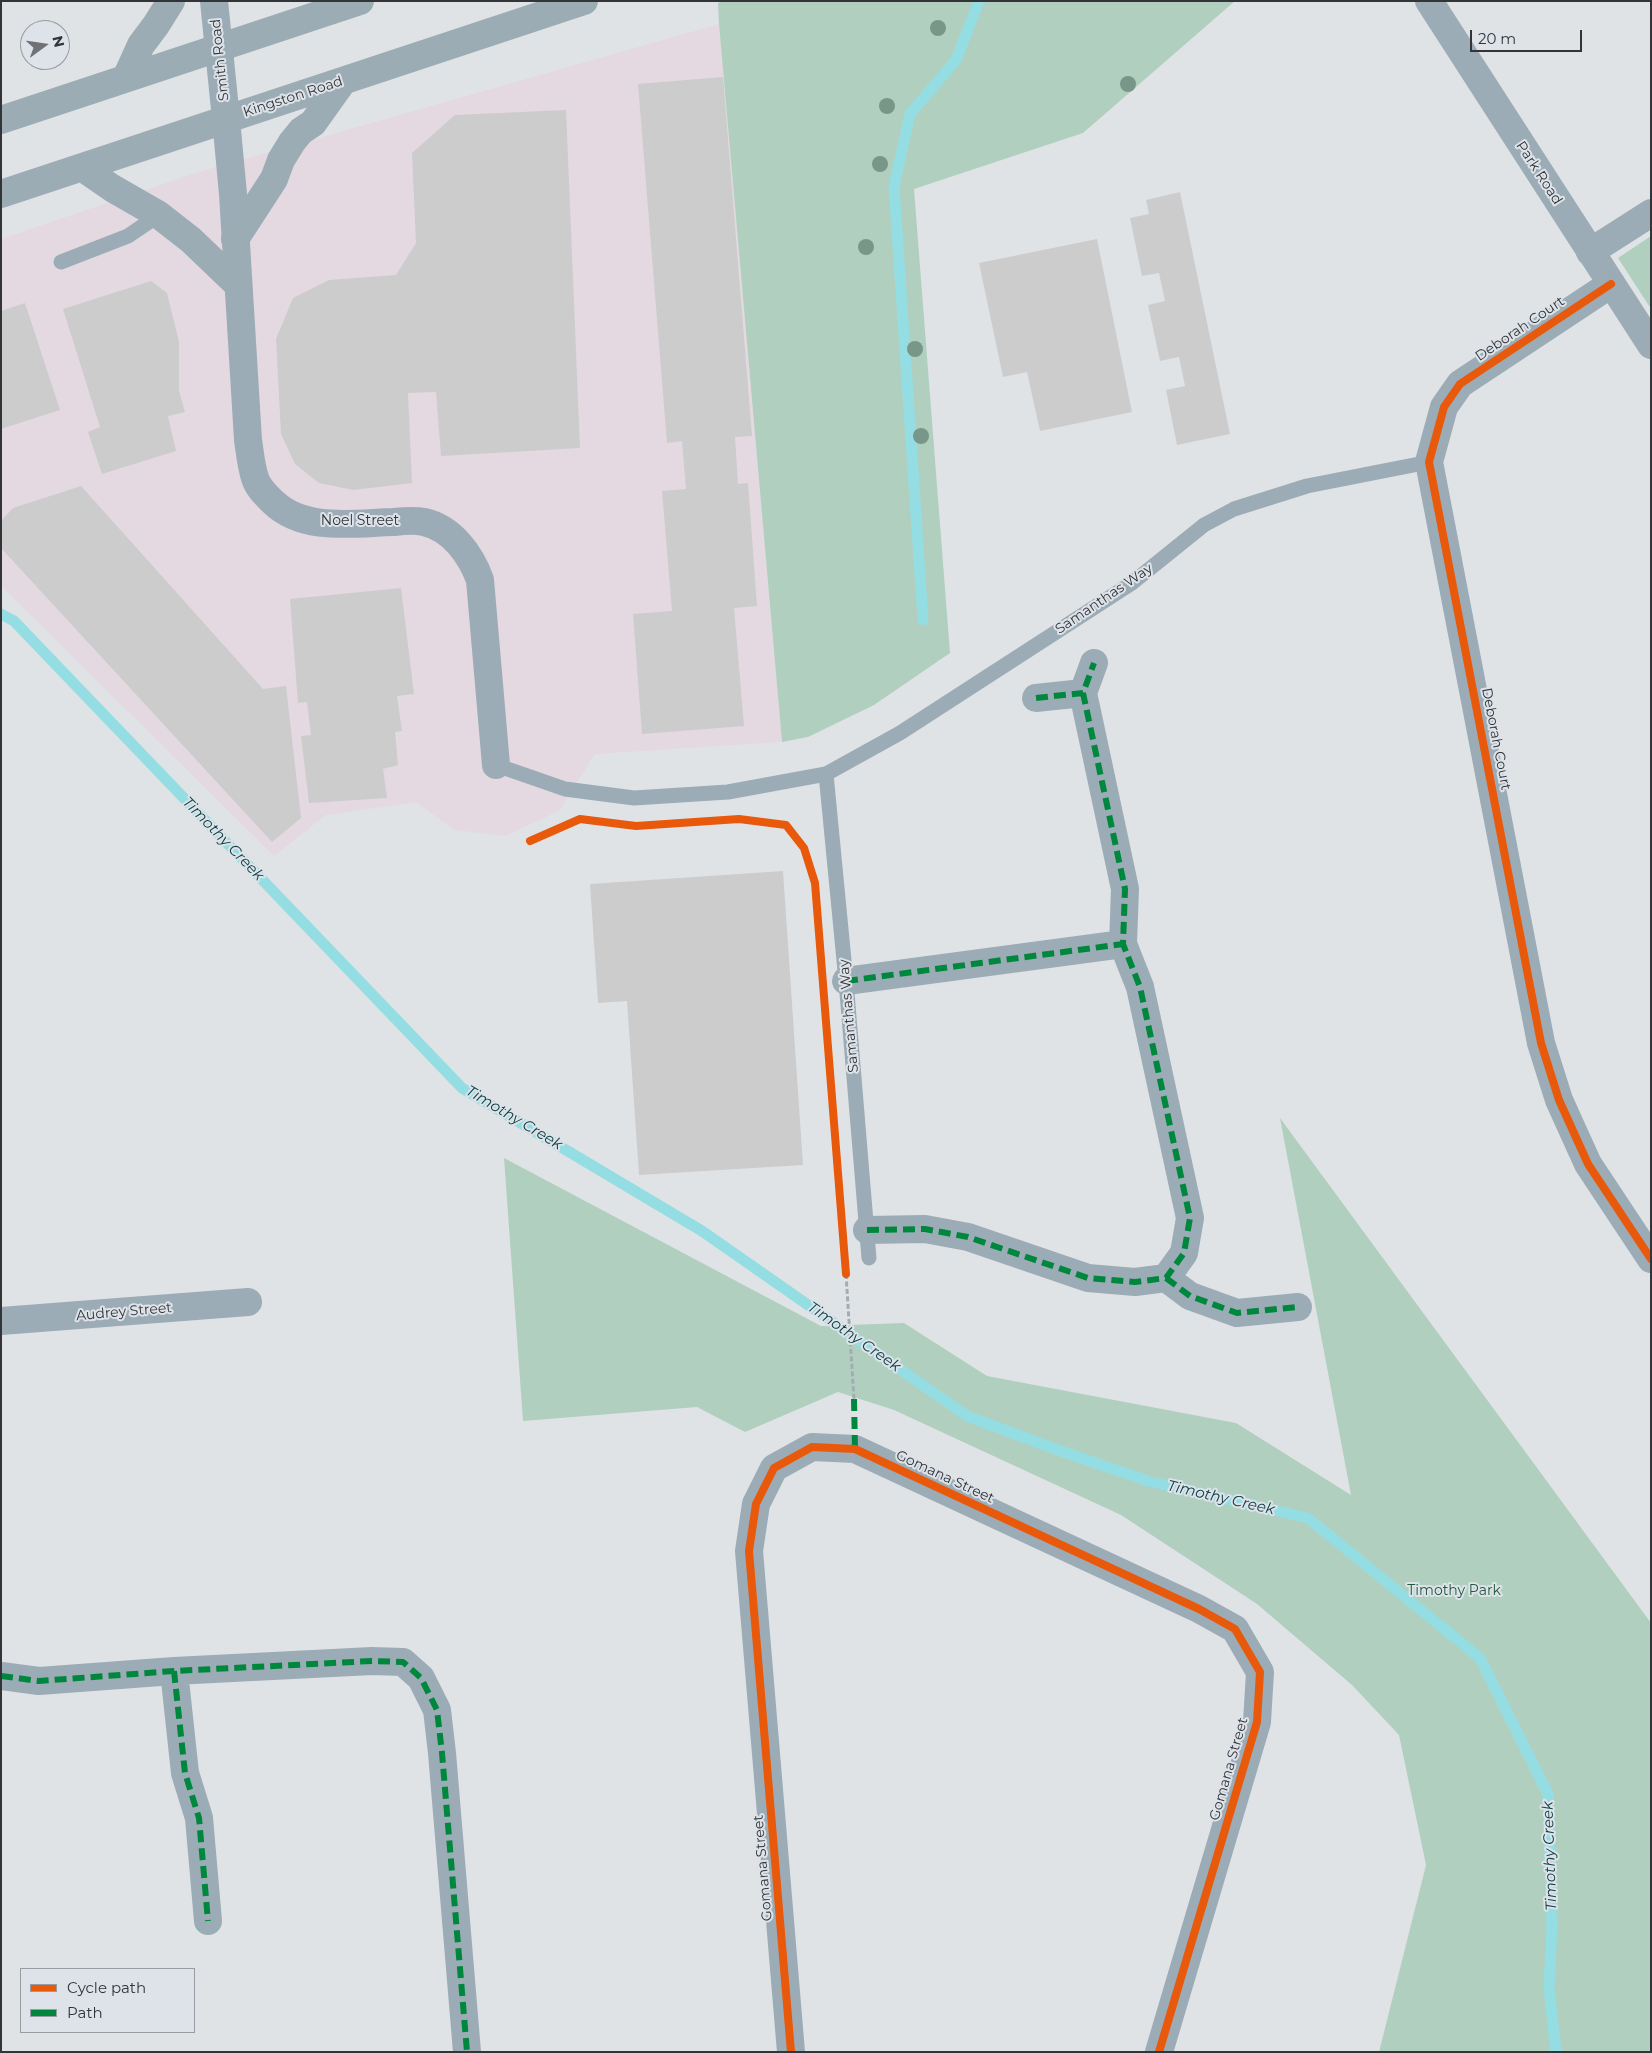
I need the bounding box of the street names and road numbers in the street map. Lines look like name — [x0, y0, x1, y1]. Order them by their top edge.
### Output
street label: Smith Road — [207, 18, 233, 102]
street label: Kingston Road — [241, 73, 345, 121]
street label: Park Road — [1512, 138, 1566, 208]
street label: Deborah Court — [1472, 293, 1568, 365]
street label: Noel Street — [321, 513, 399, 529]
street label: Samanthas Way — [1052, 560, 1156, 638]
street label: Deborah Court — [1478, 686, 1514, 792]
street label: Samanthas Way — [836, 959, 862, 1073]
street label: Audrey Street — [75, 1299, 173, 1325]
street label: Gomana Street — [893, 1447, 997, 1507]
street label: Gomana Street — [1206, 1716, 1252, 1822]
street label: Gomana Street — [750, 1814, 776, 1922]

